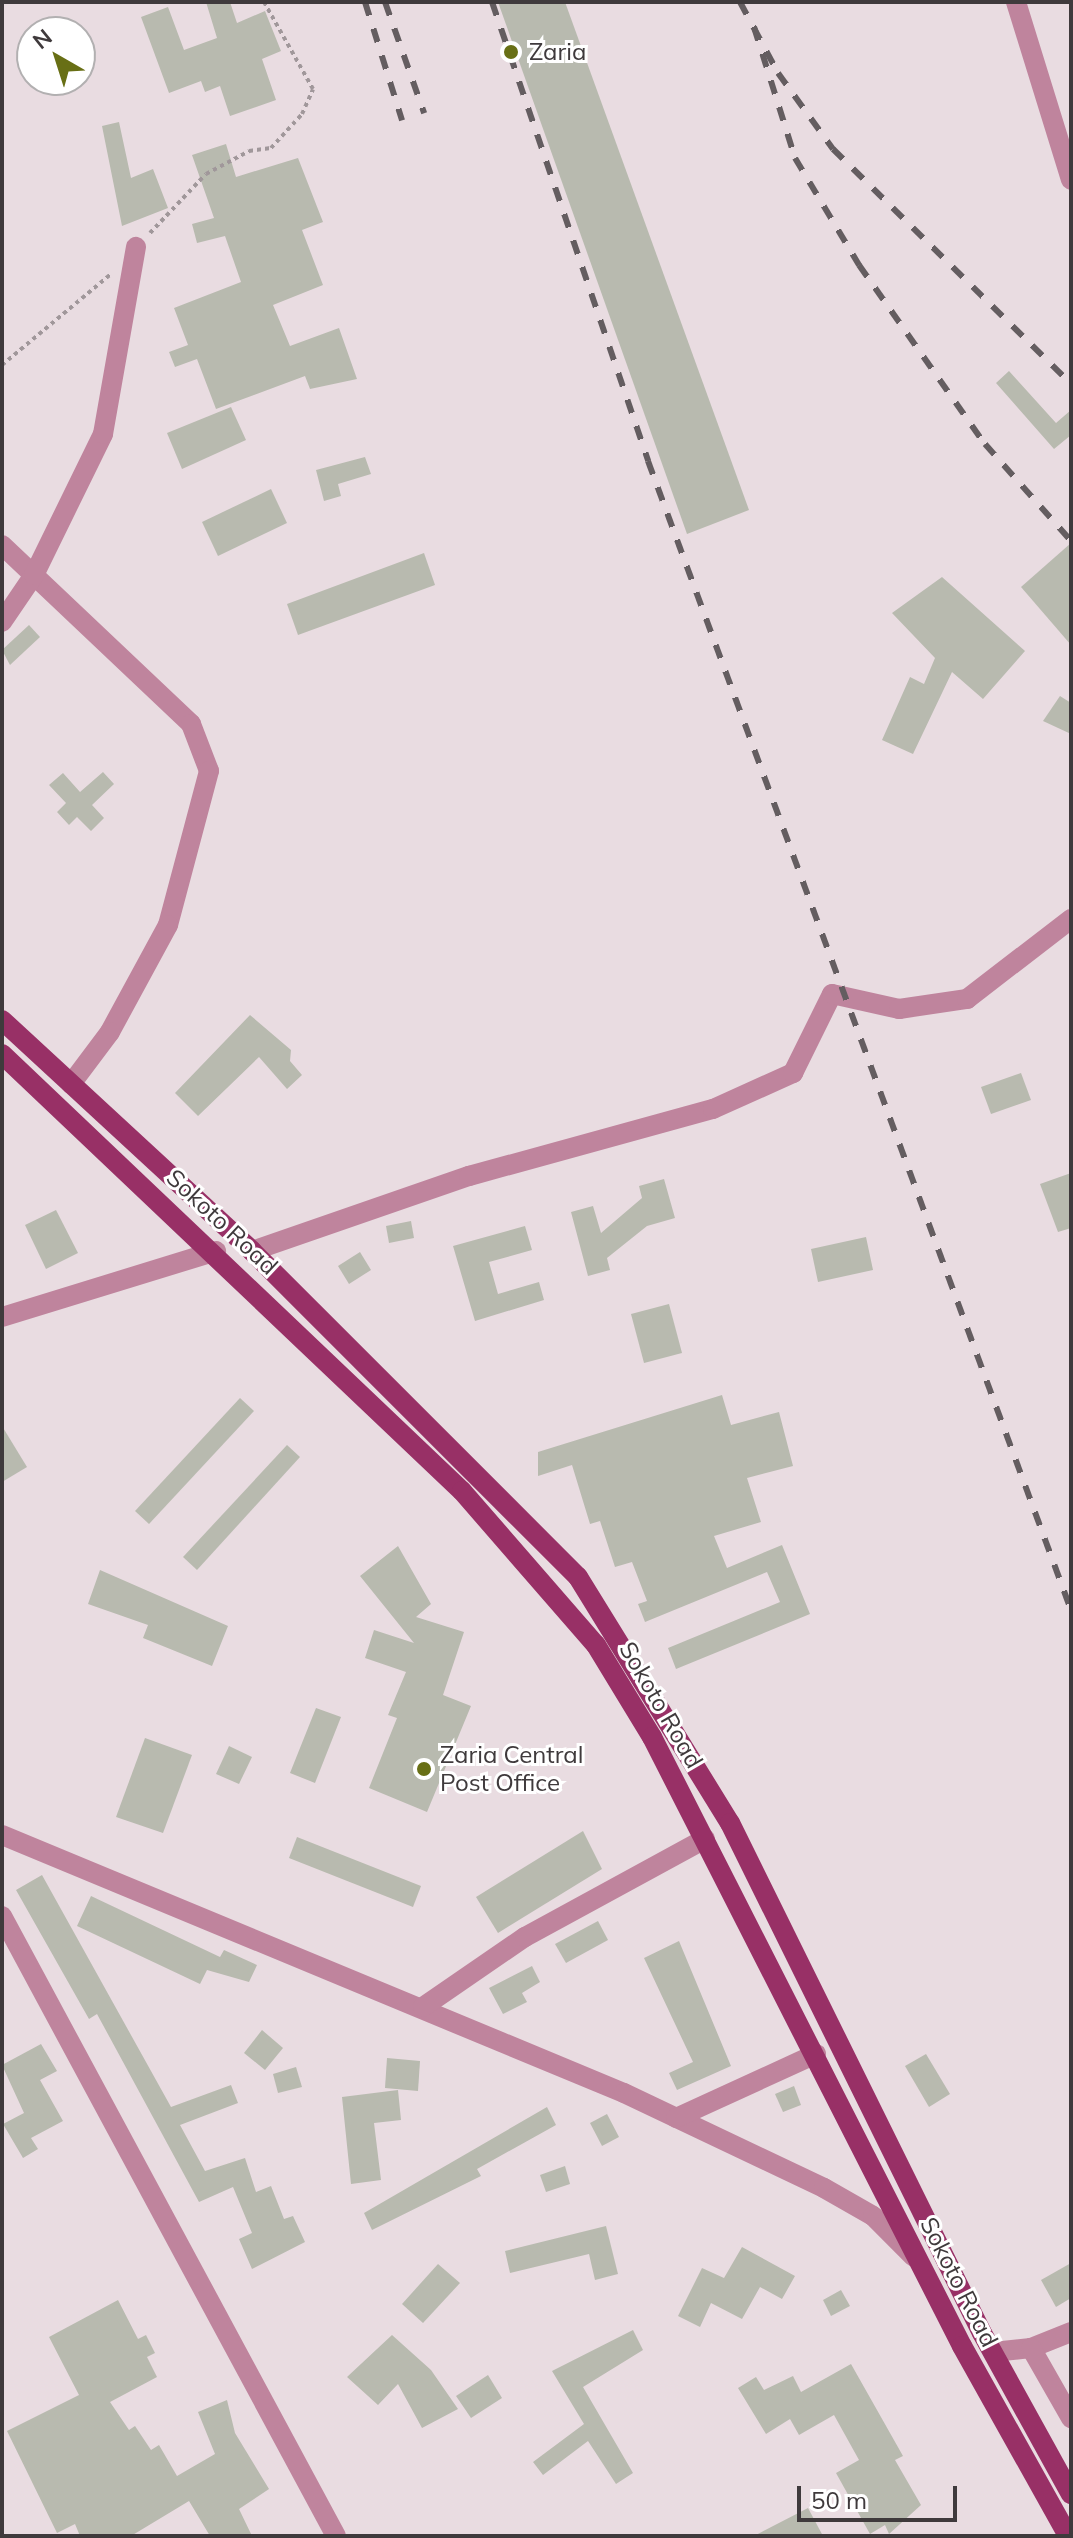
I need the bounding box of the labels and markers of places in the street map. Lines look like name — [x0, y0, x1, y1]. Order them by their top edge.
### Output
place label: Zaria — [529, 38, 586, 66]
marker: Zaria — [500, 41, 522, 63]
place label: Zaria Central Post Office — [440, 1741, 583, 1797]
marker: Zaria Central Post Office — [415, 1760, 433, 1778]

